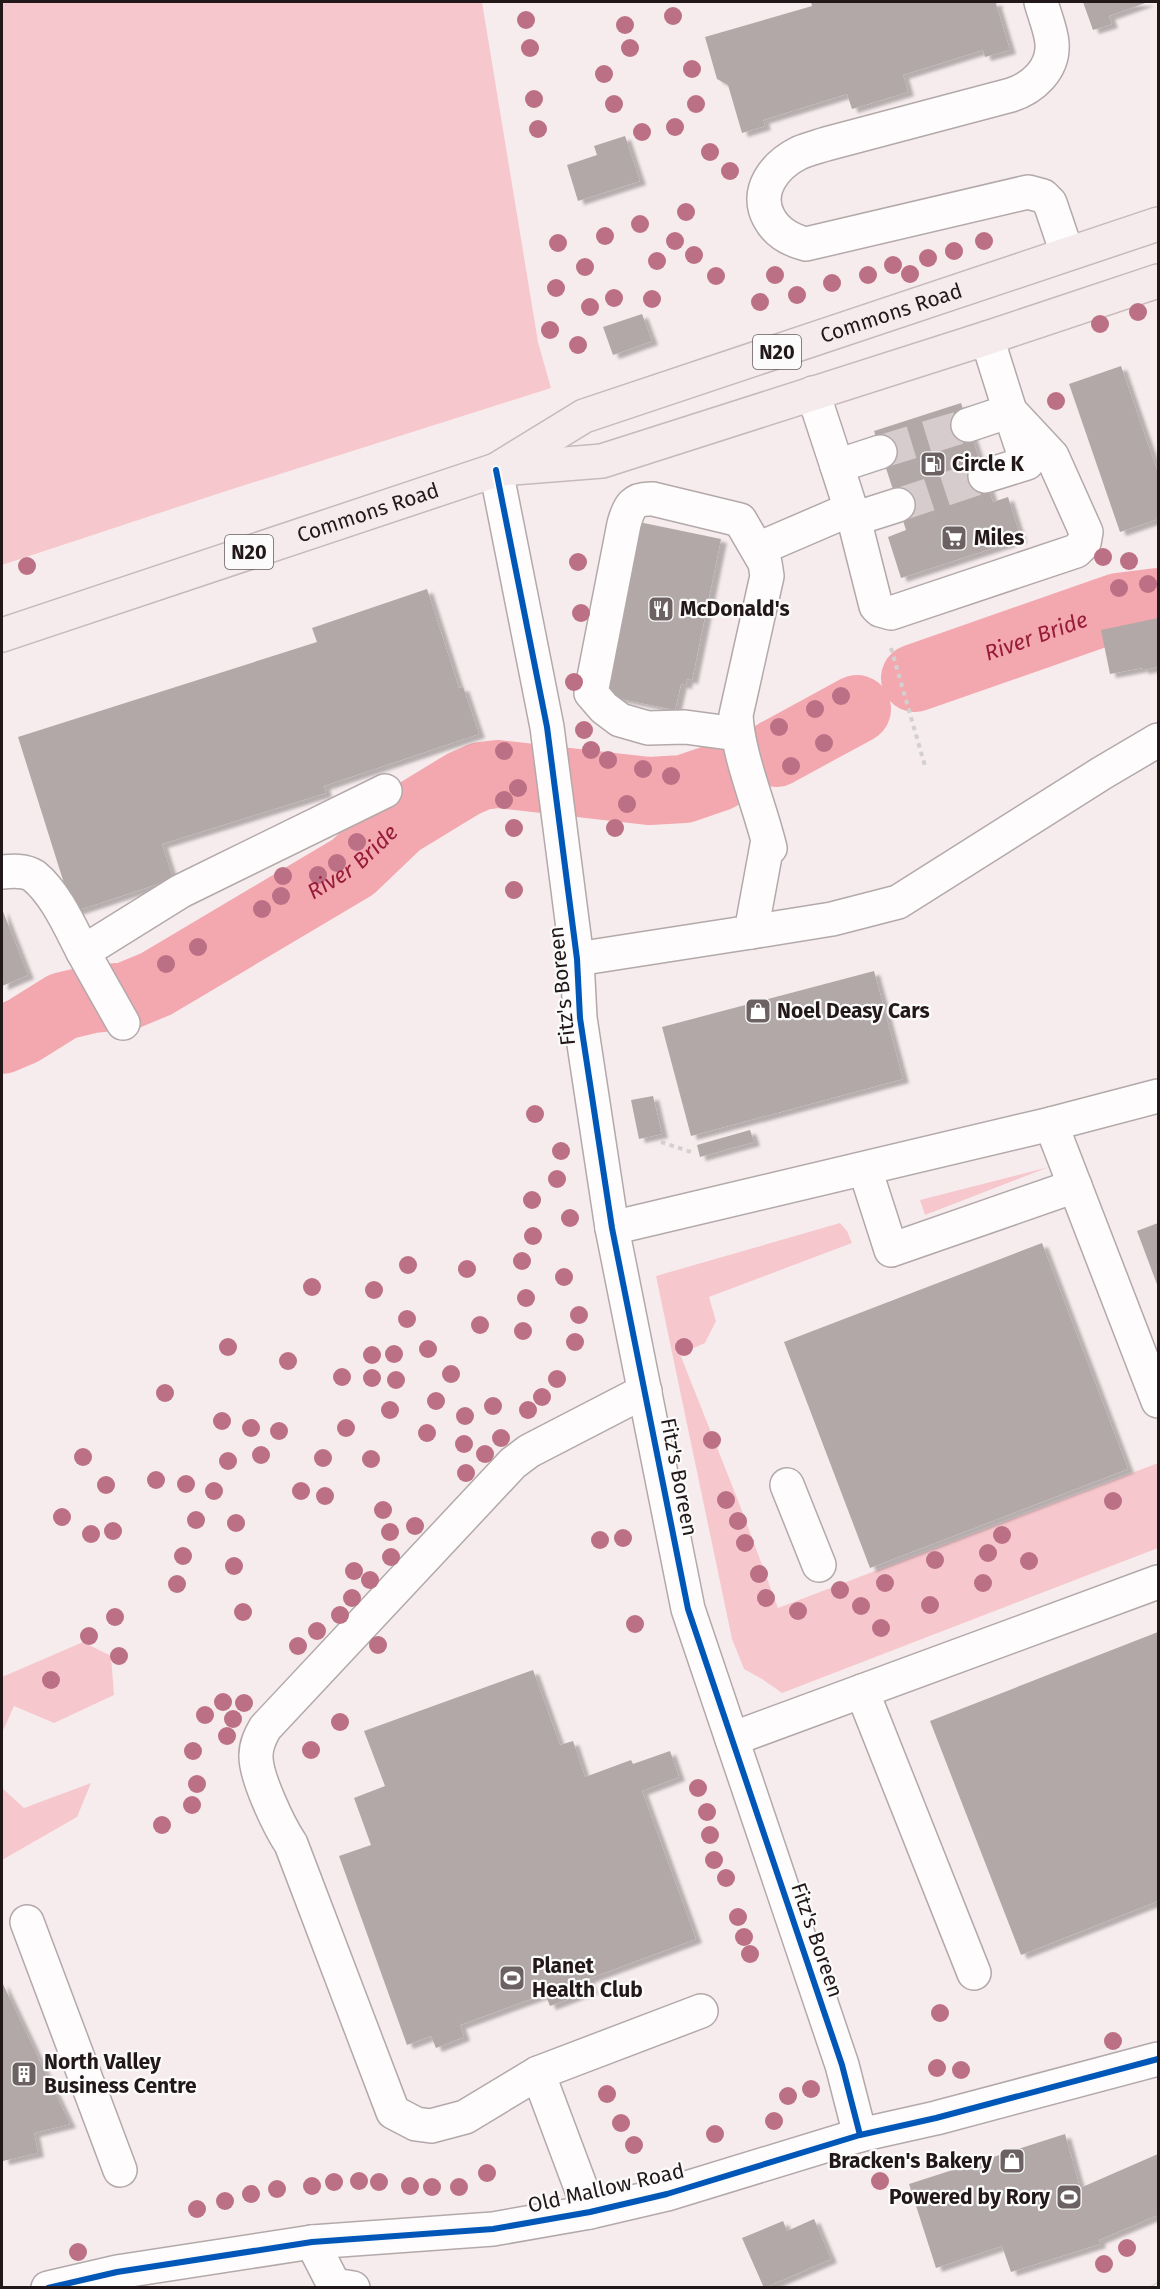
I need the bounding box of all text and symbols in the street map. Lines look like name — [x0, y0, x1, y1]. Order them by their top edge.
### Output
street label: Commons Road — [817, 277, 966, 349]
road number: N20 — [753, 335, 801, 369]
fuel station icon: Circle K — [918, 449, 948, 479]
place label: Circle K — [952, 451, 1025, 477]
street label: Commons Road — [294, 477, 442, 548]
supermarket icon: Miles — [939, 523, 969, 553]
place label: Miles — [974, 525, 1024, 551]
road number: N20 — [225, 535, 273, 569]
restaurant icon: McDonald's — [646, 594, 676, 624]
place label: McDonald's — [680, 596, 790, 622]
water label: River Bride — [981, 606, 1091, 667]
water label: River Bride — [302, 819, 403, 905]
street label: Fitz's Boreen — [543, 925, 581, 1047]
shop icon: Noel Deasy Cars — [743, 996, 773, 1026]
place label: Noel Deasy Cars — [777, 998, 930, 1024]
street label: Fitz's Boreen — [655, 1416, 703, 1538]
street label: Fitz's Boreen — [785, 1879, 849, 2001]
place label: Planet Health Club — [532, 1953, 643, 2003]
sports icon: Planet Health Club — [497, 1963, 527, 1993]
place label: North Valley Business Centre — [44, 2049, 197, 2099]
building icon: North Valley Business Centre — [9, 2059, 39, 2089]
shop icon: Bracken's Bakery — [997, 2146, 1027, 2176]
place label: Bracken's Bakery — [828, 2148, 992, 2174]
street label: Old Mallow Road — [525, 2157, 687, 2219]
sports icon: Powered by Rory — [1054, 2182, 1084, 2212]
place label: Powered by Rory — [889, 2184, 1050, 2210]

